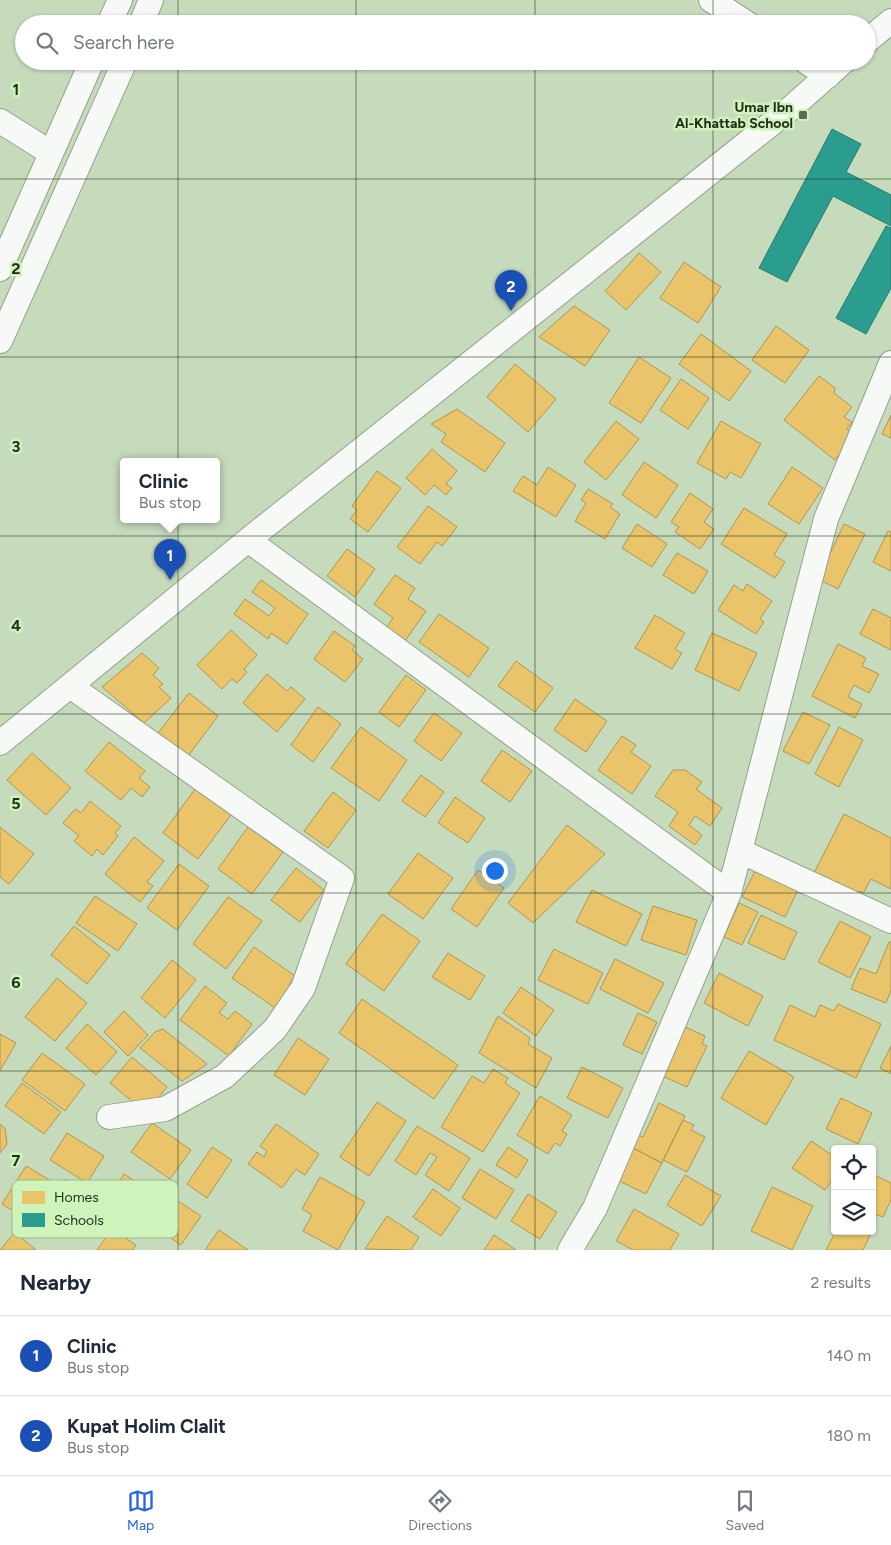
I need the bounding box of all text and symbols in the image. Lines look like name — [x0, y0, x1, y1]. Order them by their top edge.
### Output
search box — [15, 15, 876, 70]
icon: search — [33, 29, 61, 57]
text: Search here — [73, 31, 175, 54]
text: 1 — [13, 80, 19, 99]
place label: Umar Ibn Al-Khattab School — [675, 99, 793, 132]
marker: Umar Ibn Al-Khattab School — [797, 109, 809, 121]
text: 2 — [11, 259, 21, 278]
pin: 2 — [495, 270, 527, 311]
text: 3 — [12, 437, 21, 456]
popup — [120, 458, 220, 523]
text: Clinic — [139, 470, 188, 493]
text: Bus stop — [139, 493, 201, 512]
pin: 1 — [154, 539, 186, 580]
text: 4 — [11, 616, 21, 635]
text: 5 — [11, 794, 21, 813]
your location — [482, 858, 508, 884]
text: 6 — [11, 973, 21, 992]
map controls — [831, 1145, 876, 1235]
button: locate — [831, 1145, 876, 1190]
text: 7 — [12, 1151, 21, 1170]
legend — [12, 1180, 178, 1238]
text: Homes — [54, 1189, 99, 1206]
button: layers — [831, 1190, 876, 1235]
text: Schools — [54, 1212, 104, 1229]
text: Nearby — [20, 1270, 91, 1295]
text: 2 results — [811, 1273, 871, 1292]
text: Clinic — [67, 1335, 117, 1358]
text: 1 — [33, 1346, 39, 1365]
text: 140 m — [827, 1346, 871, 1365]
text: Bus stop — [67, 1358, 129, 1377]
text: Kupat Holim Clalit — [67, 1415, 226, 1438]
text: 2 — [31, 1426, 41, 1445]
text: 180 m — [827, 1426, 871, 1445]
text: Bus stop — [67, 1438, 129, 1457]
tab: Map — [127, 1487, 155, 1534]
tab: Directions — [408, 1487, 472, 1534]
tab: Saved — [726, 1487, 764, 1534]

